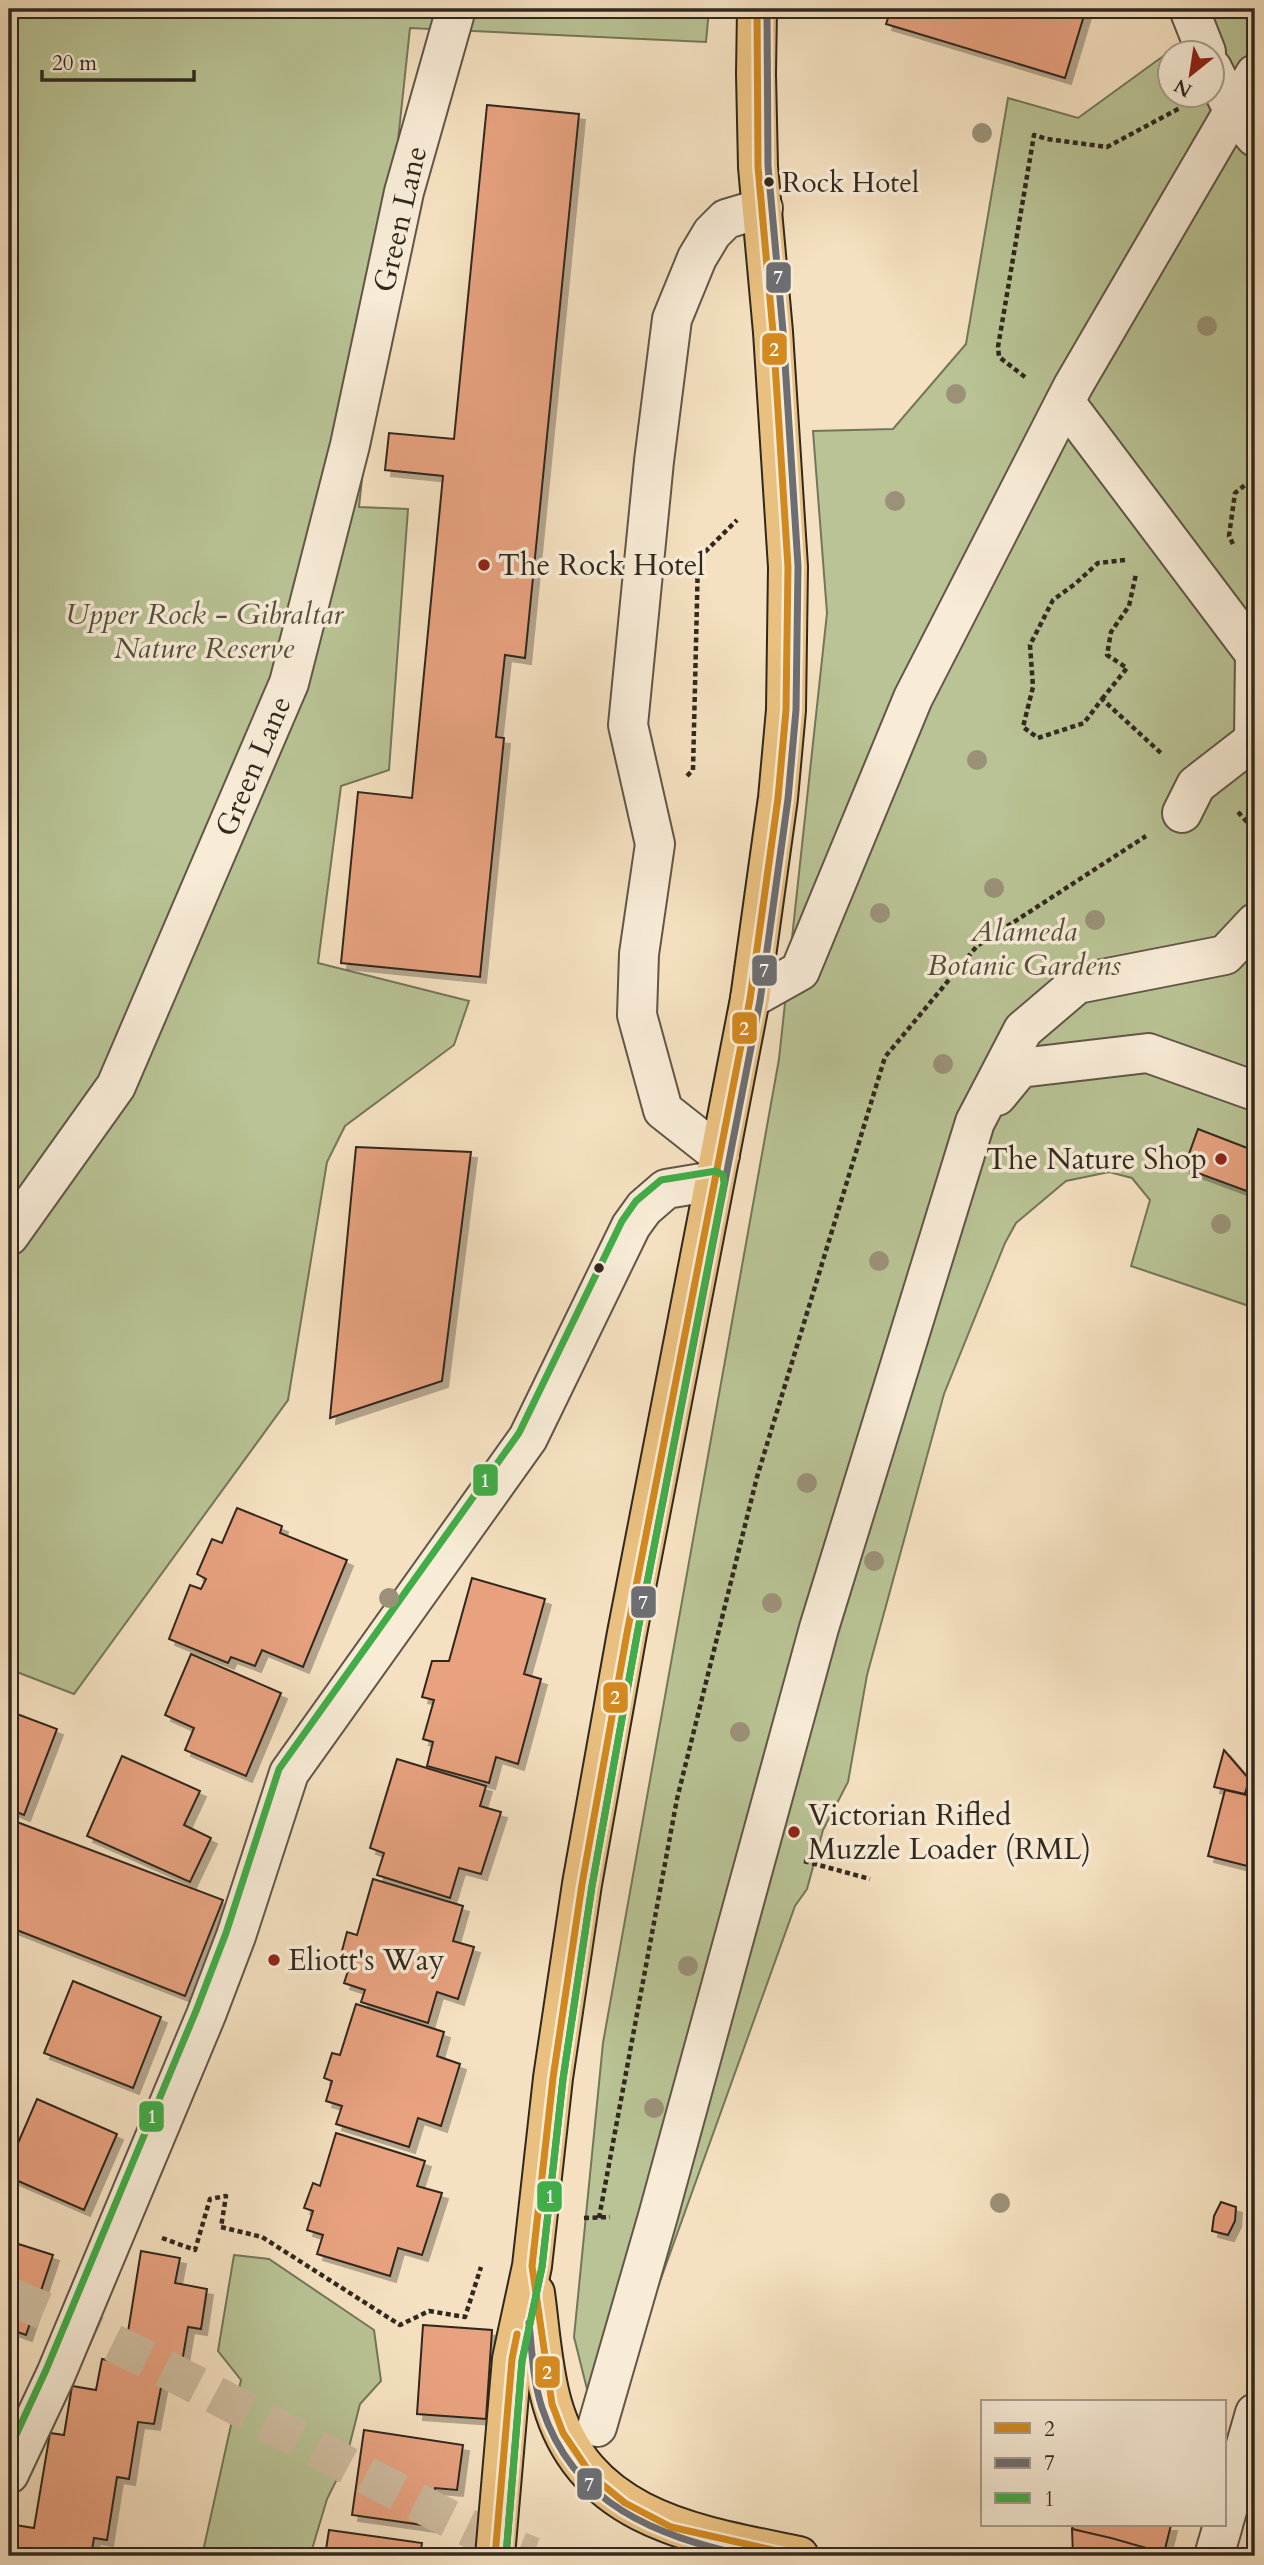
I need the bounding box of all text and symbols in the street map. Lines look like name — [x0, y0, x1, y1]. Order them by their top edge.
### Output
scale bar — [42, 38, 194, 82]
north arrow — [1156, 38, 1226, 108]
text: 20 m — [52, 49, 97, 78]
text: N — [1169, 72, 1197, 103]
street label: Green Lane — [364, 142, 437, 296]
place label: Rock Hotel — [782, 164, 919, 202]
marker: Rock Hotel — [762, 175, 776, 189]
line badge: 7 — [765, 261, 792, 294]
text: 7 — [773, 265, 783, 291]
line badge: 2 — [761, 332, 788, 366]
text: 2 — [769, 337, 779, 363]
place label: The Rock Hotel — [498, 545, 705, 586]
marker: The Rock Hotel — [476, 557, 492, 573]
park label: Upper Rock - Gibraltar Nature Reserve — [65, 594, 344, 669]
street label: Green Lane — [206, 690, 301, 843]
park label: Alameda Botanic Gardens — [927, 911, 1121, 986]
line badge: 7 — [751, 954, 778, 987]
text: 7 — [759, 958, 769, 984]
line badge: 2 — [731, 1011, 758, 1045]
text: 2 — [739, 1016, 749, 1042]
place label: The Nature Shop — [986, 1139, 1207, 1180]
marker: The Nature Shop — [1213, 1151, 1229, 1167]
unlabelled marker — [592, 1261, 606, 1275]
line badge: 1 — [472, 1463, 499, 1497]
text: 1 — [480, 1468, 490, 1494]
line badge: 7 — [630, 1585, 657, 1619]
text: 7 — [638, 1590, 648, 1616]
line badge: 2 — [602, 1681, 629, 1714]
text: 2 — [610, 1685, 620, 1711]
place label: Victorian Rifled Muzzle Loader (RML) — [808, 1795, 1091, 1870]
marker: Victorian Rifled Muzzle Loader (RML) — [786, 1824, 802, 1840]
place label: Eliott's Way — [288, 1940, 445, 1981]
marker: Eliott's Way — [266, 1952, 282, 1968]
line badge: 1 — [138, 2100, 165, 2133]
text: 1 — [147, 2104, 157, 2130]
line badge: 1 — [536, 2180, 563, 2213]
text: 1 — [545, 2184, 555, 2210]
line badge: 2 — [534, 2355, 561, 2389]
text: 2 — [542, 2360, 552, 2386]
legend — [981, 2400, 1226, 2526]
text: 2 — [1044, 2415, 1055, 2444]
text: 7 — [1044, 2449, 1055, 2478]
line badge: 7 — [576, 2467, 603, 2501]
text: 7 — [584, 2472, 594, 2498]
text: 1 — [1044, 2485, 1055, 2514]

